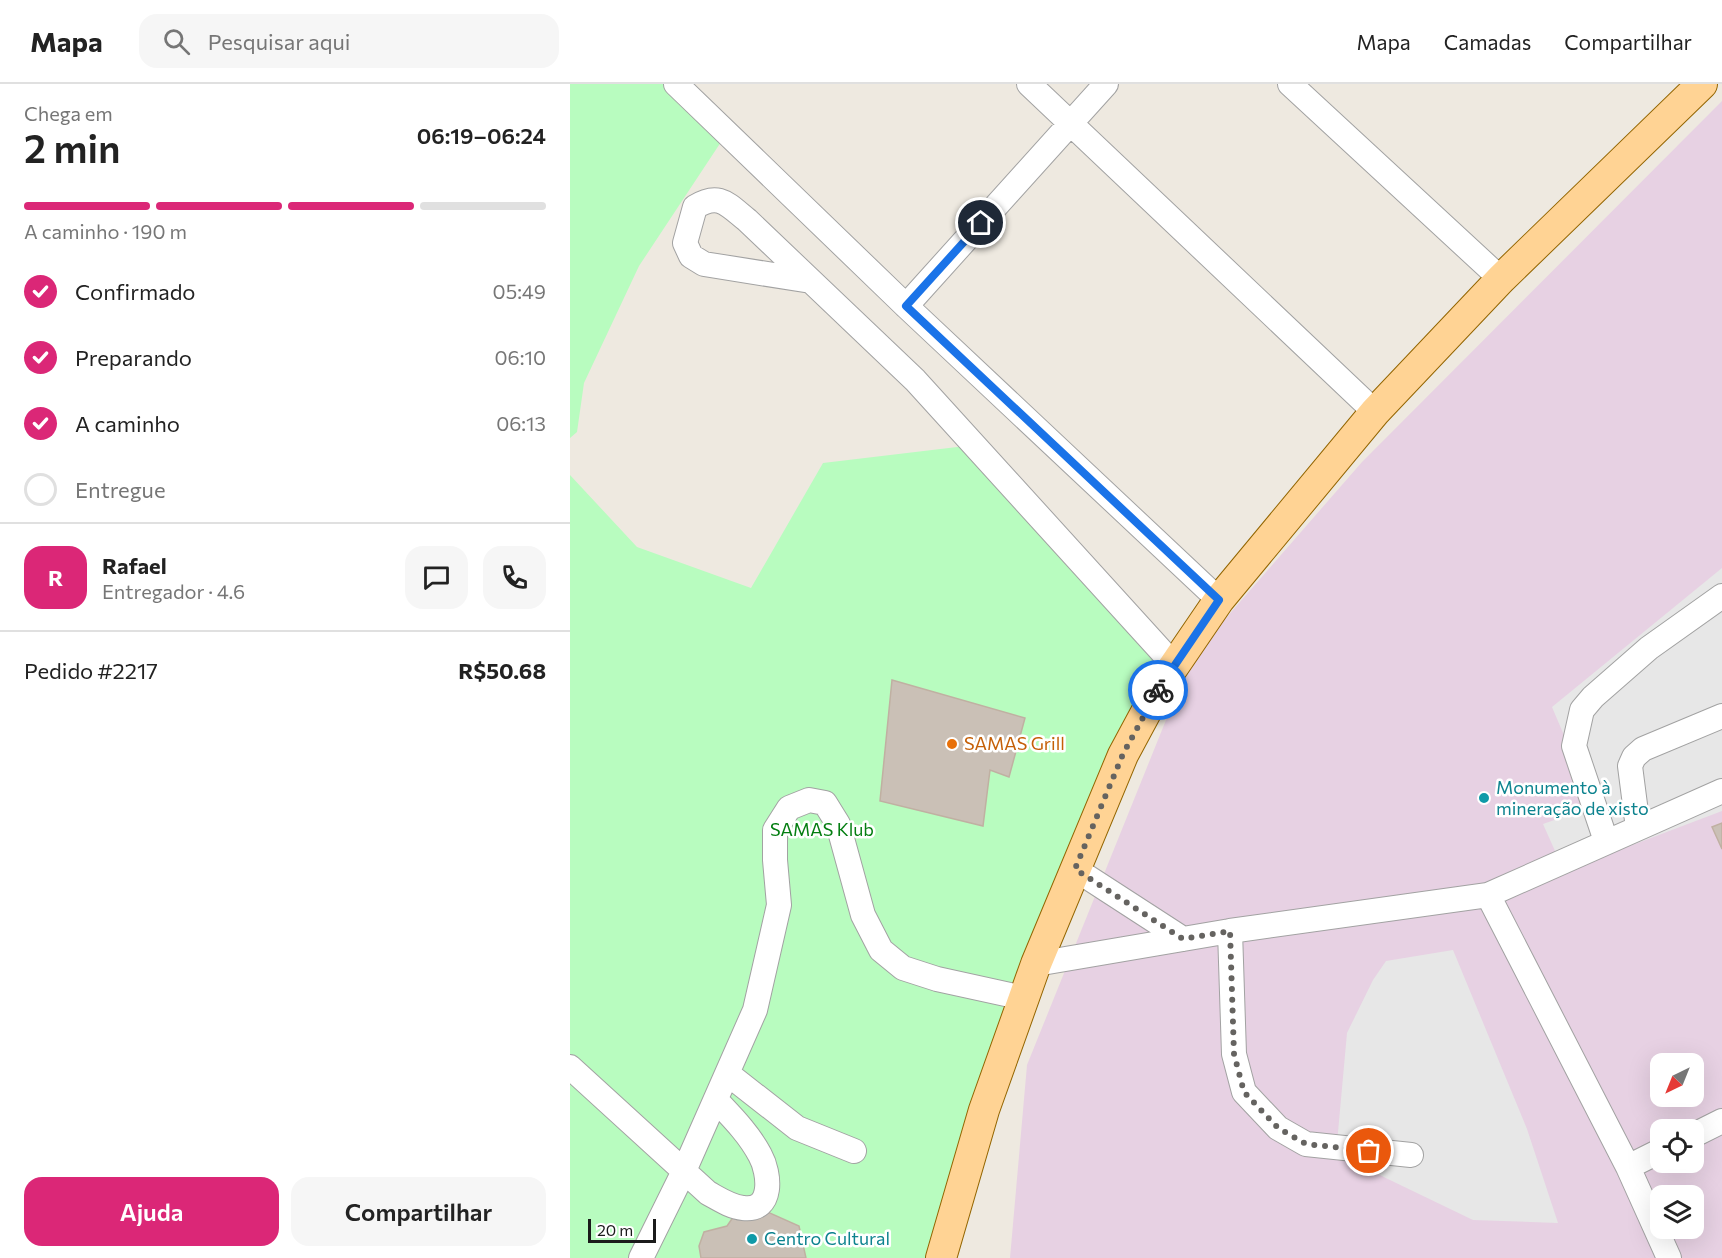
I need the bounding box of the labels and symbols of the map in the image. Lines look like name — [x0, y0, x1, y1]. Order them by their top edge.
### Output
pin — [955, 197, 1006, 248]
courier — [1128, 660, 1188, 720]
place label: SAMAS Grill — [964, 732, 1065, 754]
marker: SAMAS Grill — [945, 737, 959, 751]
place label: Monumento à mineração de xisto — [1496, 776, 1649, 819]
marker: Monumento à mineração de xisto — [1477, 791, 1491, 805]
park label: SAMAS Klub — [770, 818, 874, 840]
north arrow — [1650, 1053, 1704, 1107]
pin — [1343, 1125, 1394, 1176]
scale bar — [588, 1216, 656, 1244]
place label: Centro Cultural — [764, 1227, 890, 1249]
marker: Centro Cultural — [745, 1232, 759, 1246]

